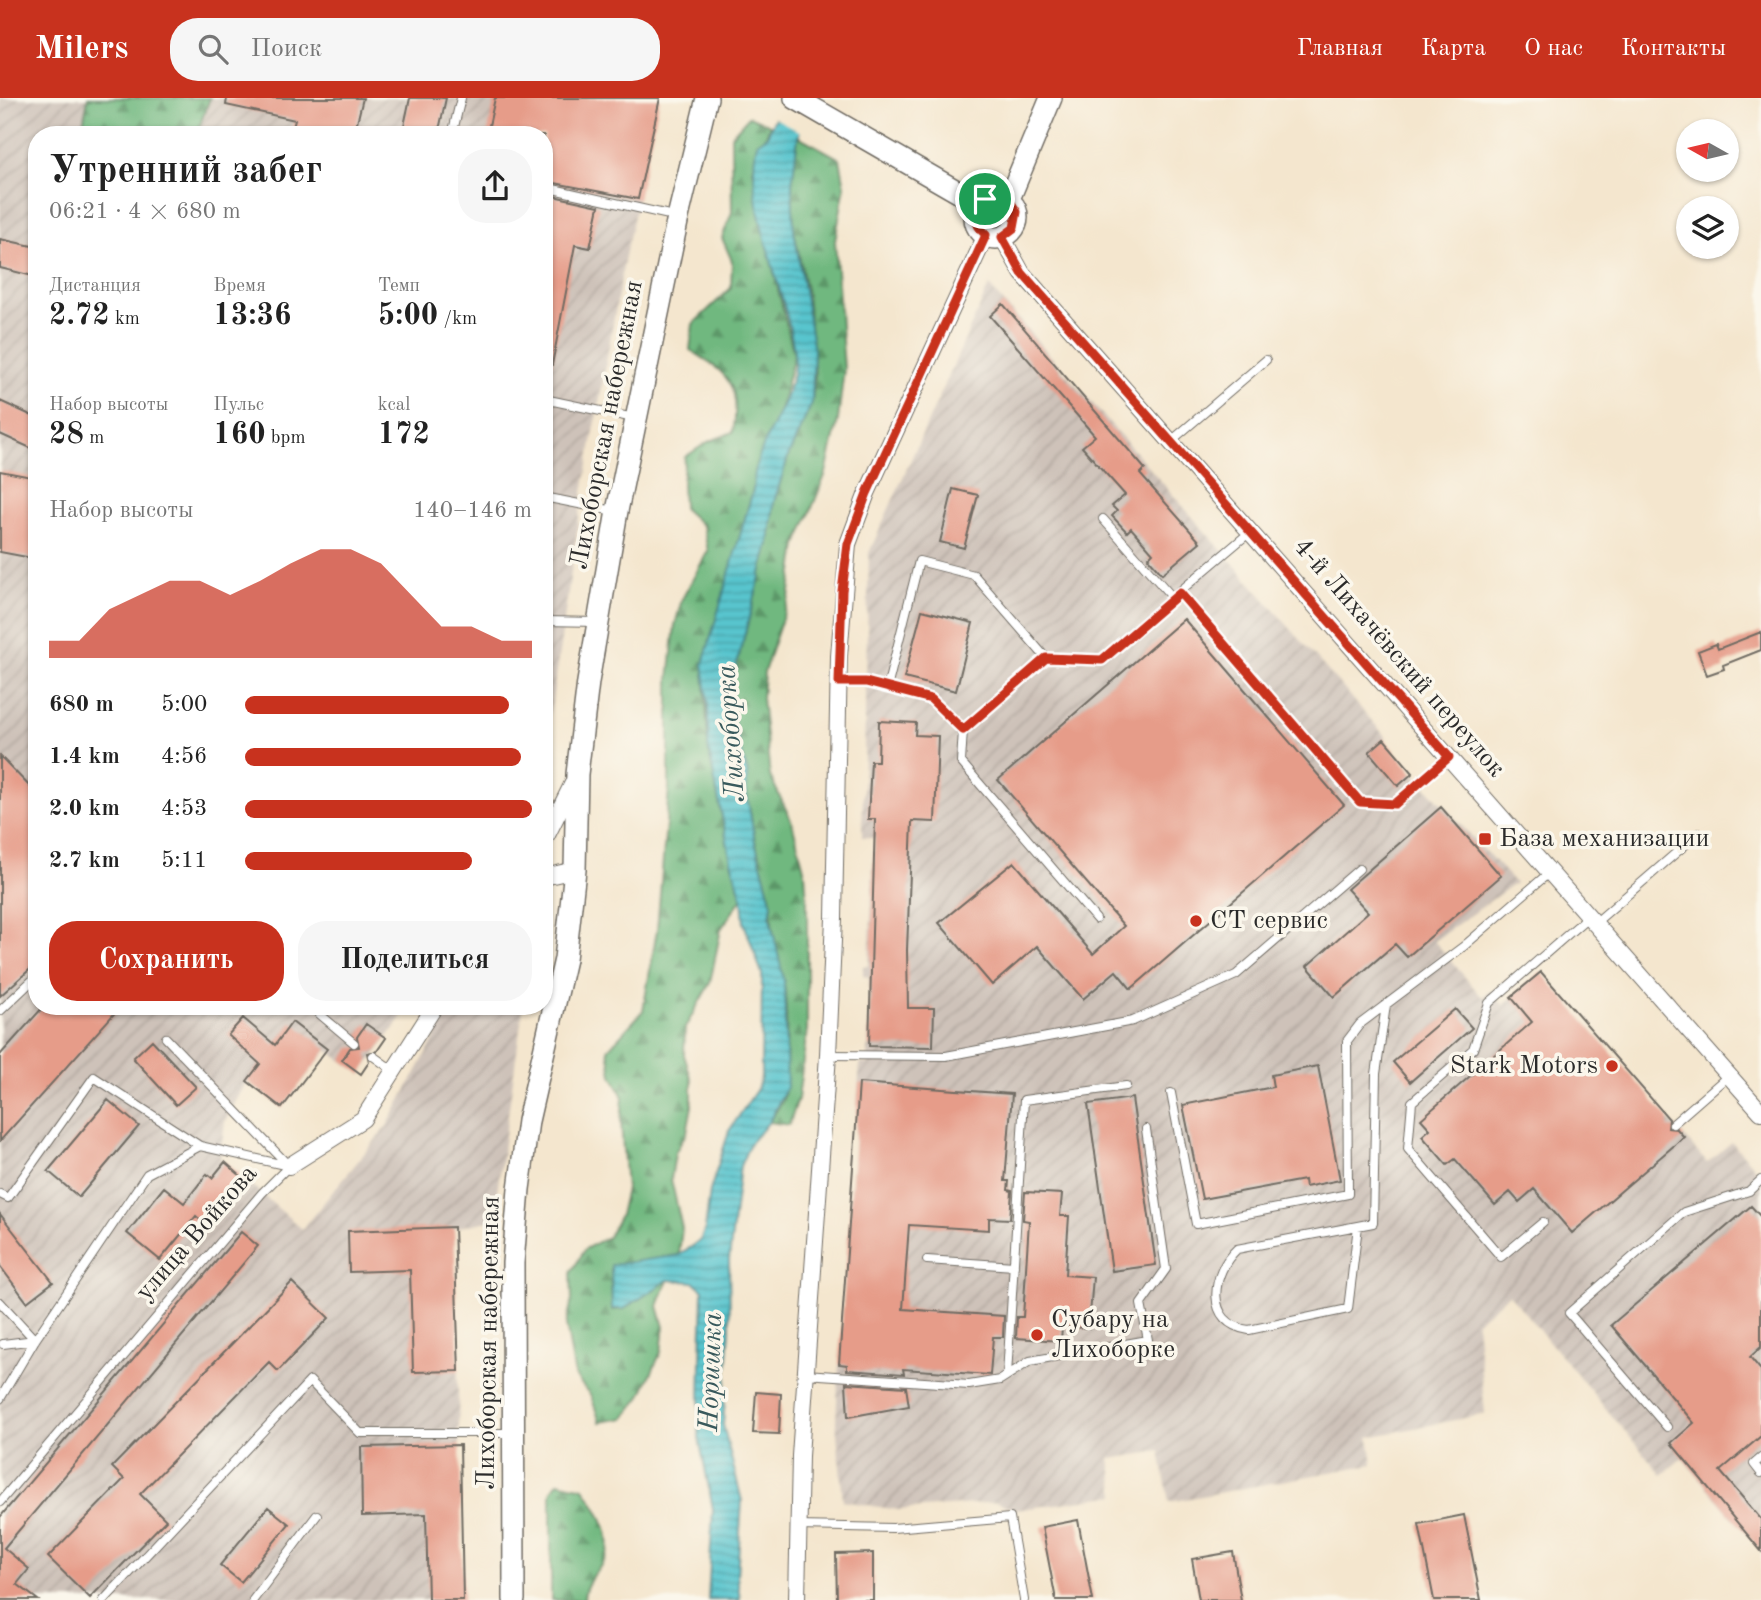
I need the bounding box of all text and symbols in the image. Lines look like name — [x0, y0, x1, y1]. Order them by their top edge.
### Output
search box — [170, 18, 660, 81]
icon: search — [194, 30, 232, 68]
text: Milers — [35, 33, 128, 66]
text: Поиск — [250, 36, 322, 62]
text: Главная — [1297, 37, 1383, 61]
text: Карта — [1421, 37, 1486, 61]
text: О нас — [1524, 37, 1583, 61]
text: Контакты — [1621, 37, 1726, 61]
north arrow — [1676, 119, 1740, 182]
map controls — [1676, 119, 1739, 259]
button: share — [458, 149, 532, 223]
text: Утренний забег — [49, 153, 322, 191]
pin — [955, 169, 1015, 229]
icon: arrive — [966, 180, 1004, 218]
button: layers — [1676, 196, 1739, 259]
text: 06:21 · 4 × 680 m — [49, 200, 241, 223]
text: Дистанция — [49, 277, 141, 296]
text: Время — [213, 277, 266, 296]
text: Темп — [378, 277, 420, 296]
street label: Лихоборская набережная — [566, 278, 648, 572]
text: 2.72 — [49, 301, 110, 331]
text: 13:36 — [213, 301, 291, 331]
text: 5:00 — [378, 301, 438, 331]
text: km — [110, 310, 140, 329]
text: /km — [438, 310, 477, 329]
text: Набор высоты — [49, 396, 168, 415]
text: Пульс — [213, 396, 264, 415]
text: kcal — [378, 396, 410, 415]
text: 28 — [49, 420, 84, 450]
text: 160 — [213, 420, 266, 450]
text: 172 — [378, 420, 430, 450]
text: m — [84, 429, 104, 448]
text: bpm — [266, 429, 306, 448]
text: Набор высоты — [49, 499, 193, 522]
text: 140–146 m — [413, 499, 532, 522]
street label: 4-й Лихачёвский переулок — [1289, 534, 1509, 782]
water label: Лихоборка — [713, 663, 751, 803]
text: 680 m — [49, 693, 114, 716]
text: 5:00 — [161, 693, 207, 716]
text: 1.4 km — [49, 745, 120, 768]
text: 4:56 — [161, 745, 207, 768]
text: 2.0 km — [49, 797, 120, 820]
text: 4:53 — [161, 797, 207, 820]
place label: База механизации — [1499, 826, 1710, 852]
marker: База механизации — [1477, 831, 1493, 847]
text: 2.7 km — [49, 849, 120, 872]
text: 5:11 — [161, 849, 207, 872]
place label: СТ сервис — [1210, 908, 1328, 934]
marker: СТ сервис — [1188, 913, 1204, 929]
button: Сохранить — [49, 921, 284, 1001]
button: Поделиться — [298, 921, 532, 1001]
place label: Stark Motors — [1450, 1053, 1598, 1079]
marker: Stark Motors — [1604, 1058, 1620, 1074]
street label: улица Войкова — [131, 1160, 263, 1306]
street label: Лихоборская набережная — [473, 1196, 505, 1490]
place label: Субару на Лихоборке — [1051, 1307, 1175, 1363]
water label: Норишка — [696, 1312, 728, 1433]
marker: Субару на Лихоборке — [1029, 1327, 1045, 1343]

